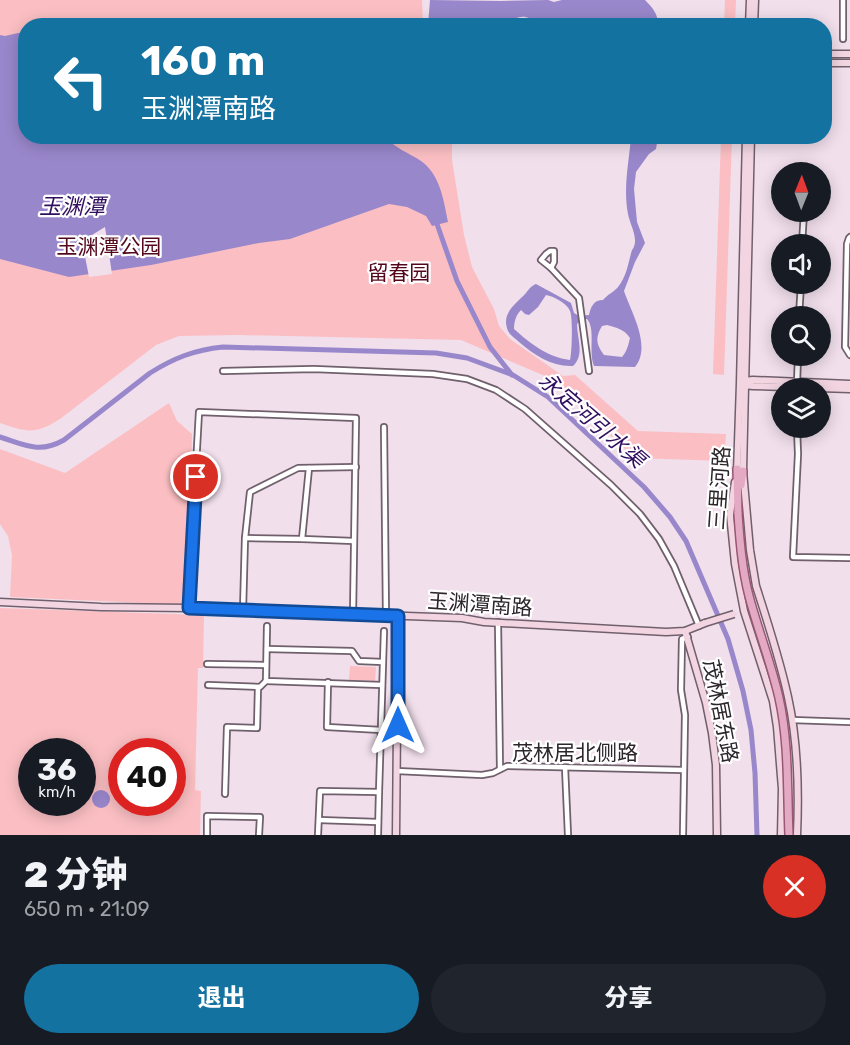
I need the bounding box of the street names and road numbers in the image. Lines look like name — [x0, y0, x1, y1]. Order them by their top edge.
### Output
street label: 三里河路 — [704, 445, 734, 531]
street label: 玉渊潭南路 — [427, 588, 533, 620]
street label: 茂林居东路 — [699, 657, 743, 765]
street label: 茂林居北侧路 — [512, 740, 638, 765]

